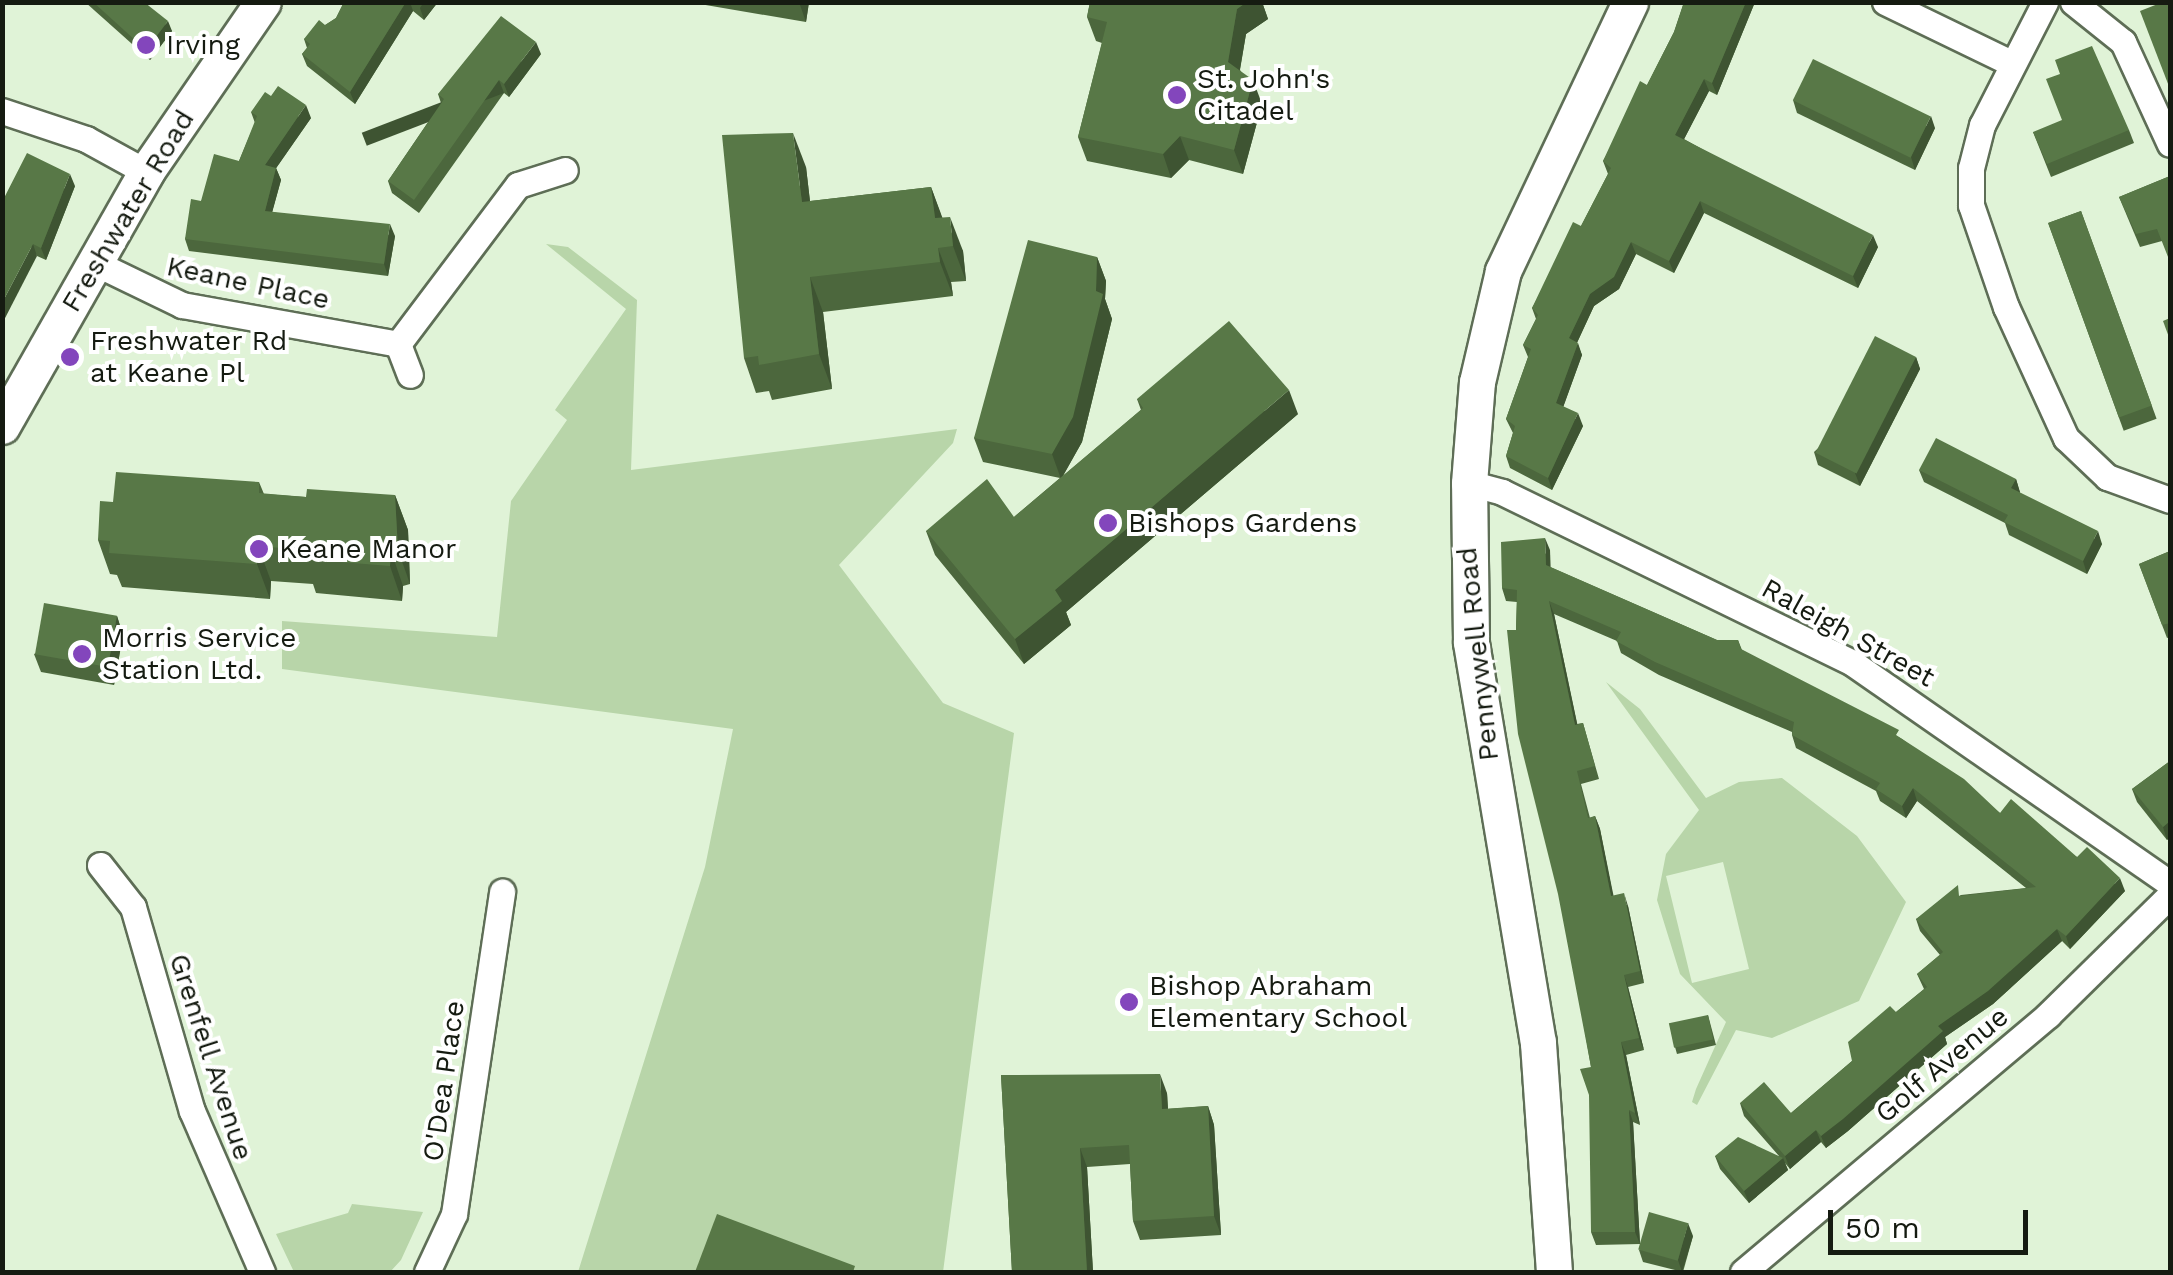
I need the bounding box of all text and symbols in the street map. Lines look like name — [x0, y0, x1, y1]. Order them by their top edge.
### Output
place label: Irving — [166, 28, 240, 62]
marker: Irving — [135, 34, 157, 56]
place label: St. John's Citadel — [1197, 62, 1331, 128]
marker: St. John's Citadel — [1166, 84, 1188, 106]
street label: Freshwater Road — [54, 104, 202, 318]
street label: Keane Place — [164, 249, 332, 317]
place label: Freshwater Rd at Keane Pl — [90, 324, 288, 390]
marker: Freshwater Rd at Keane Pl — [59, 346, 81, 368]
place label: Bishops Gardens — [1128, 506, 1357, 540]
marker: Bishops Gardens — [1097, 512, 1119, 534]
place label: Keane Manor — [279, 532, 456, 566]
marker: Keane Manor — [248, 538, 270, 560]
street label: Pennywell Road — [1450, 545, 1506, 763]
street label: Raleigh Street — [1756, 572, 1940, 694]
place label: Morris Service Station Ltd. — [102, 621, 296, 687]
marker: Morris Service Station Ltd. — [71, 643, 93, 665]
street label: Grenfell Avenue — [161, 949, 261, 1165]
place label: Bishop Abraham Elementary School — [1149, 969, 1408, 1035]
marker: Bishop Abraham Elementary School — [1118, 991, 1140, 1013]
street label: O'Dea Place — [416, 998, 472, 1164]
street label: Golf Avenue — [1868, 999, 2016, 1131]
scale bar — [1833, 1190, 2033, 1252]
text: 50 m — [1845, 1210, 1920, 1245]

